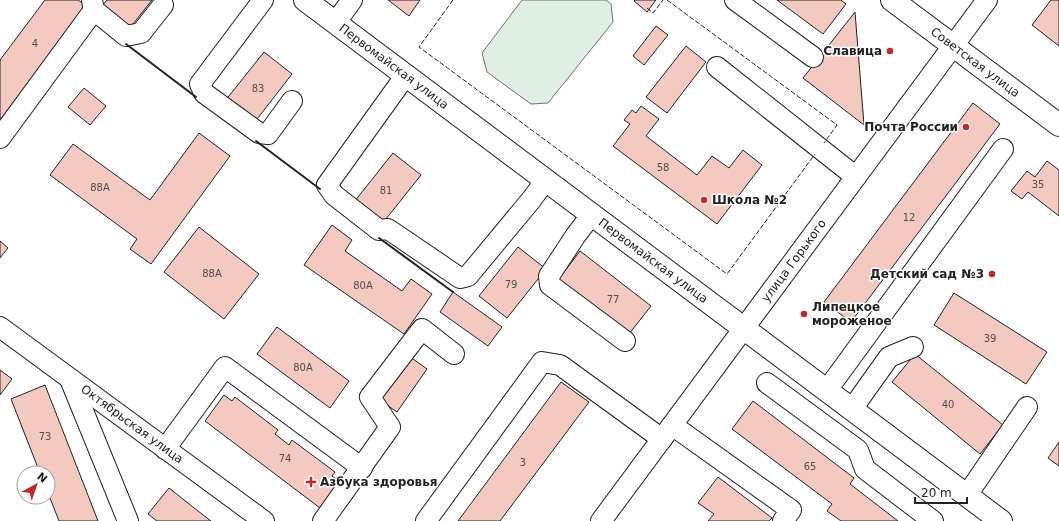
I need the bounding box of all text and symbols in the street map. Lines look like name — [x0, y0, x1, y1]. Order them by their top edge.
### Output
street label: Первомайская улица — [336, 21, 451, 112]
street label: Советская улица — [928, 24, 1023, 100]
house number: 4 — [32, 38, 38, 49]
place label: Славица — [823, 44, 882, 58]
marker: Славица — [885, 46, 895, 56]
house number: 83 — [252, 83, 264, 94]
place label: Почта России — [864, 120, 958, 134]
marker: Почта России — [961, 122, 971, 132]
house number: 58 — [657, 162, 669, 173]
house number: 35 — [1032, 179, 1044, 190]
house number: 88А — [90, 182, 110, 193]
house number: 81 — [380, 185, 392, 196]
place label: Школа №2 — [712, 193, 787, 207]
marker: Школа №2 — [699, 195, 709, 205]
house number: 12 — [903, 212, 915, 223]
street label: Первомайская улица — [596, 215, 711, 306]
street label: улица Горького — [759, 216, 829, 305]
place label: Детский сад №3 — [870, 267, 984, 281]
house number: 88А — [202, 268, 222, 279]
marker: Детский сад №3 — [987, 269, 997, 279]
house number: 79 — [505, 279, 517, 290]
house number: 80А — [353, 280, 373, 291]
house number: 77 — [607, 294, 619, 305]
place label: Липецкое мороженое — [812, 300, 892, 328]
marker: Липецкое мороженое — [799, 309, 809, 319]
house number: 39 — [984, 333, 996, 344]
house number: 80А — [293, 362, 313, 373]
street label: Октябрьская улица — [78, 382, 186, 466]
house number: 40 — [942, 399, 954, 410]
house number: 73 — [39, 431, 51, 442]
house number: 74 — [279, 453, 291, 464]
house number: 3 — [520, 457, 526, 468]
house number: 65 — [804, 461, 816, 472]
north arrow — [16, 465, 56, 505]
text: N — [34, 470, 50, 486]
place label: Азбука здоровья — [320, 475, 438, 489]
marker: Азбука здоровья — [305, 476, 317, 488]
scale bar — [915, 479, 967, 505]
text: 20 m — [921, 486, 952, 500]

